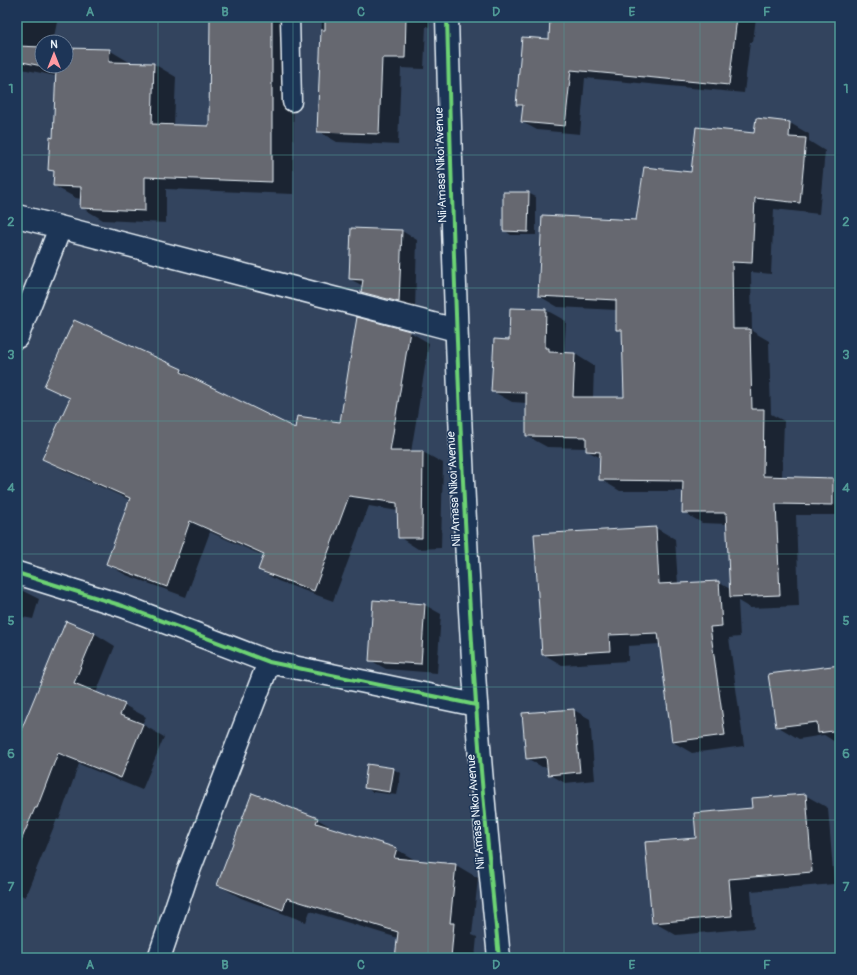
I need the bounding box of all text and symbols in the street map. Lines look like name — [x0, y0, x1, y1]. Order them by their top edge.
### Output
text: A — [86, 4, 95, 20]
text: B — [221, 4, 229, 20]
text: C — [357, 4, 365, 20]
text: D — [492, 4, 500, 20]
text: E — [629, 4, 636, 20]
text: F — [763, 4, 771, 20]
north arrow — [34, 34, 74, 74]
text: N — [50, 38, 58, 51]
text: 1 — [8, 81, 14, 97]
text: 1 — [843, 81, 849, 97]
street label: Nii Amasa Nikoi Avenue — [431, 107, 451, 223]
text: 2 — [7, 214, 15, 230]
text: 2 — [842, 214, 850, 230]
text: 3 — [7, 347, 15, 363]
text: 3 — [842, 347, 850, 363]
street label: Nii Amasa Nikoi Avenue — [443, 431, 465, 547]
text: 4 — [7, 480, 15, 496]
text: 4 — [842, 480, 850, 496]
text: 5 — [7, 613, 15, 629]
text: 5 — [842, 613, 850, 629]
text: 6 — [7, 746, 15, 762]
text: 6 — [842, 746, 850, 762]
street label: Nii Amasa Nikoi Avenue — [463, 754, 489, 870]
text: 7 — [8, 879, 15, 895]
text: 7 — [843, 879, 850, 895]
text: A — [86, 957, 95, 973]
text: B — [221, 957, 229, 973]
text: C — [357, 957, 365, 973]
text: D — [492, 957, 500, 973]
text: E — [629, 957, 636, 973]
text: F — [763, 957, 771, 973]

